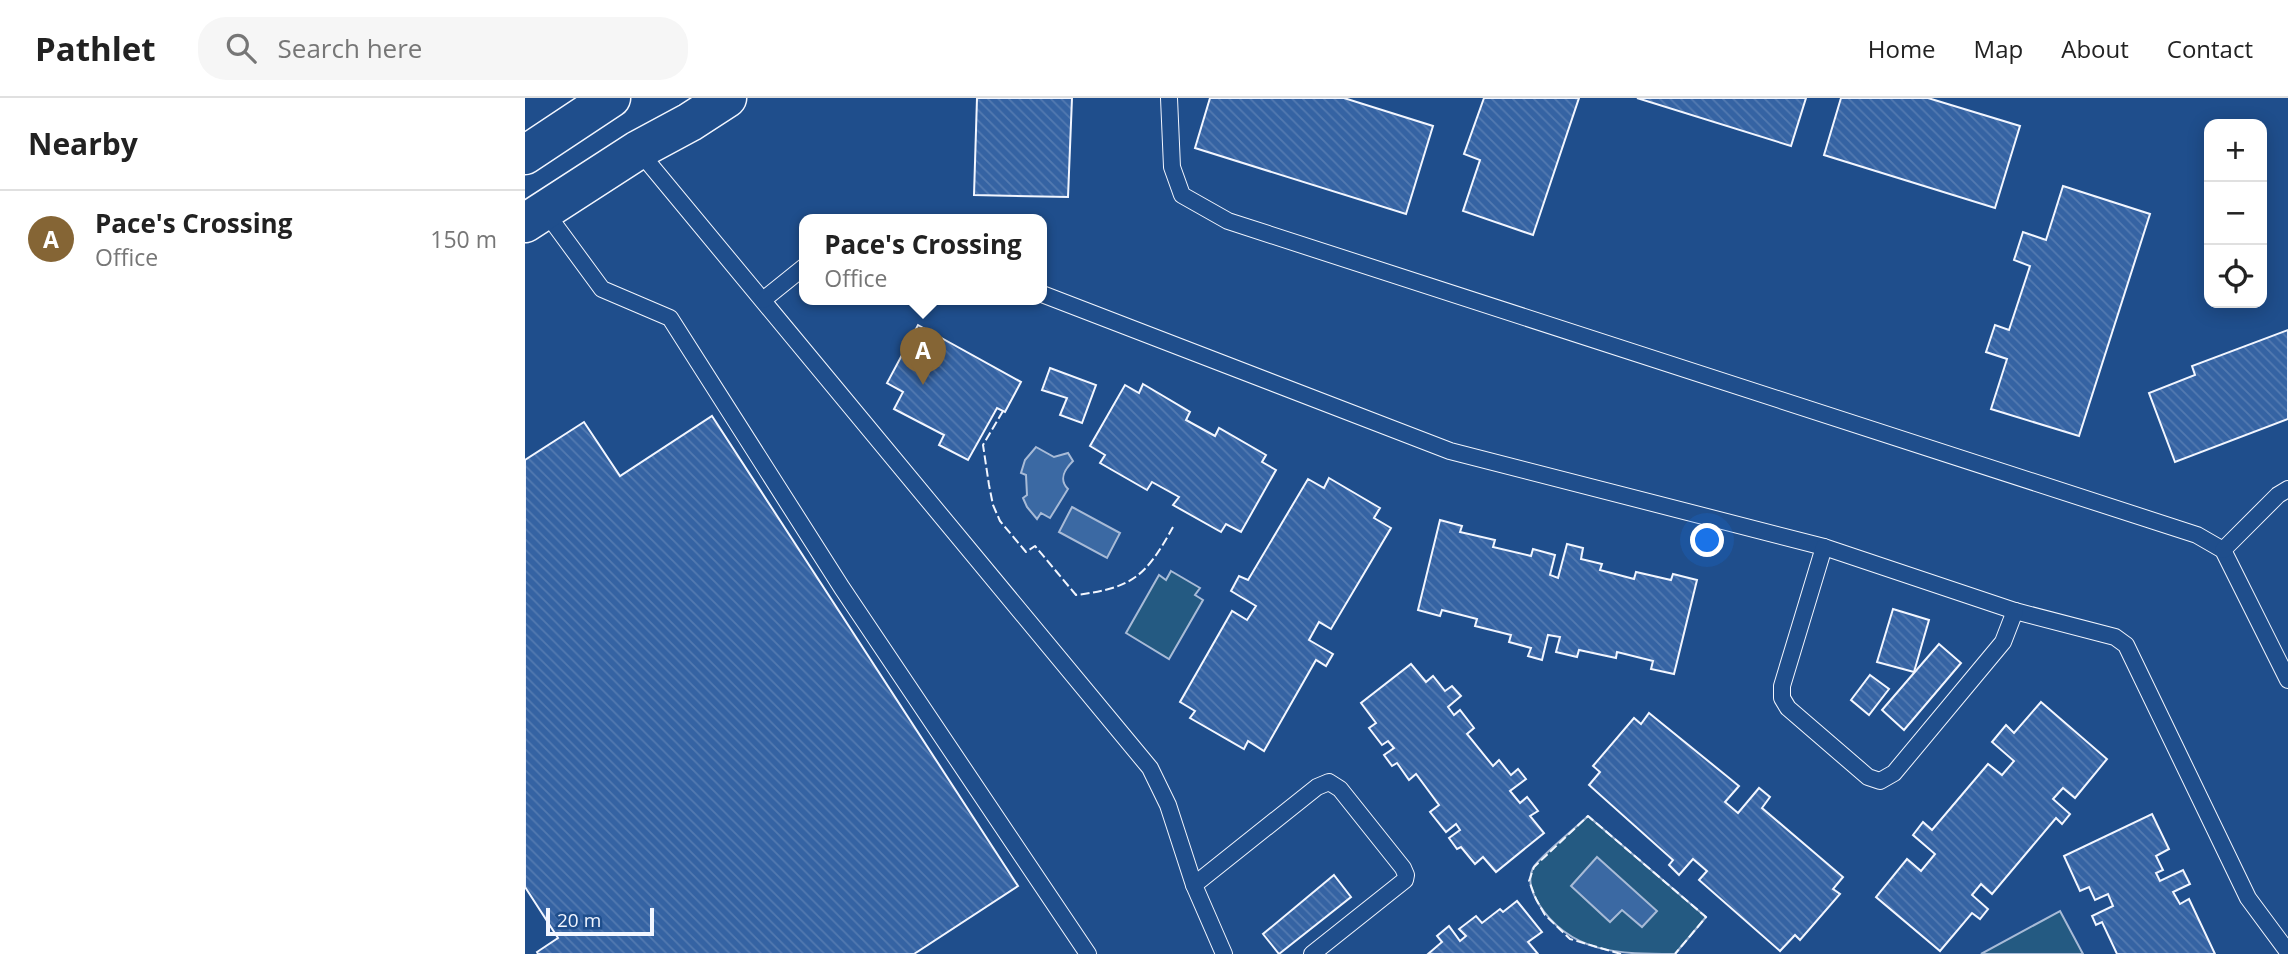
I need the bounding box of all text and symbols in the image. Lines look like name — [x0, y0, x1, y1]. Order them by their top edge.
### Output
search box — [198, 17, 688, 80]
text: Pathlet — [35, 26, 156, 71]
icon: search — [222, 29, 260, 67]
text: Search here — [278, 30, 422, 66]
text: Home — [1868, 32, 1936, 65]
text: Map — [1974, 32, 2023, 65]
text: About — [2061, 32, 2129, 65]
text: Contact — [2167, 32, 2253, 65]
map controls — [2204, 119, 2267, 308]
button: + — [2204, 119, 2267, 182]
text: Nearby — [28, 123, 138, 164]
button: − — [2204, 182, 2267, 245]
text: Pace's Crossing — [95, 205, 292, 241]
popup — [799, 214, 1047, 305]
text: A — [43, 223, 59, 255]
text: 150 m — [430, 223, 497, 255]
text: Pace's Crossing — [824, 226, 1022, 262]
text: Office — [95, 241, 158, 273]
button: locate — [2204, 245, 2267, 308]
text: Office — [824, 262, 887, 294]
pin: A — [900, 327, 946, 385]
your location — [1690, 523, 1724, 557]
scale bar — [546, 905, 655, 937]
text: 20 m — [557, 907, 601, 933]

